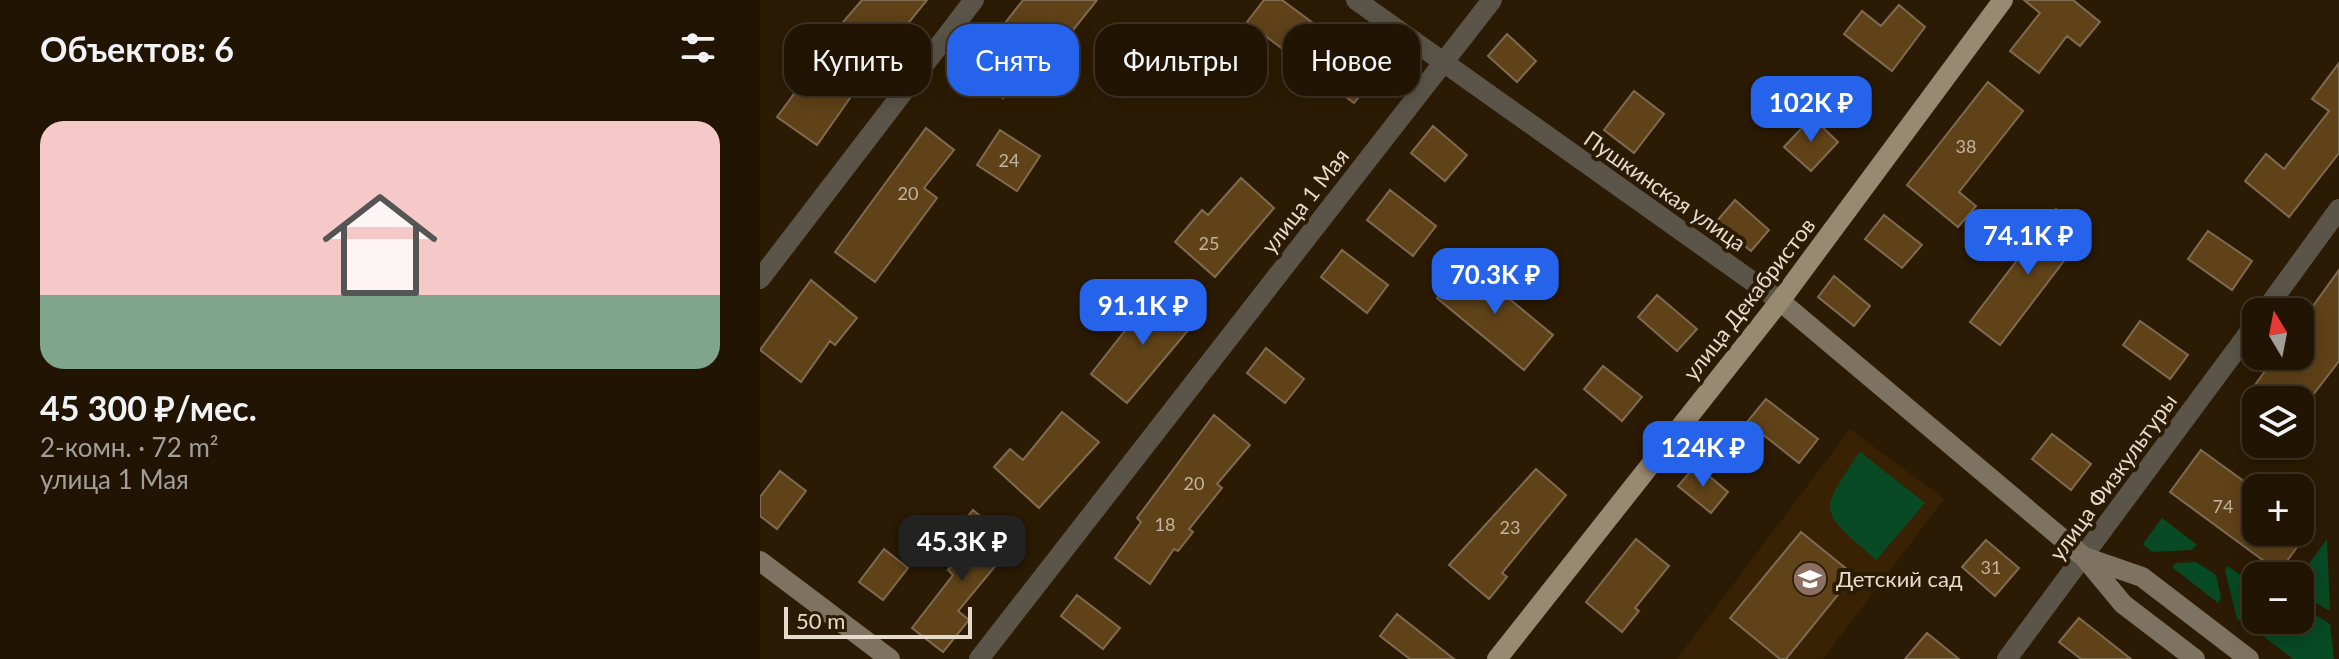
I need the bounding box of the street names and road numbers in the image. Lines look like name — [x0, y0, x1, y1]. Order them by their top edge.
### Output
street label: Пушкинская улица — [1579, 125, 1751, 256]
street label: улица 1 Мая — [1255, 143, 1354, 259]
street label: улица Декабристов — [1677, 212, 1820, 385]
street label: улица Физкультуры — [2043, 388, 2182, 565]

